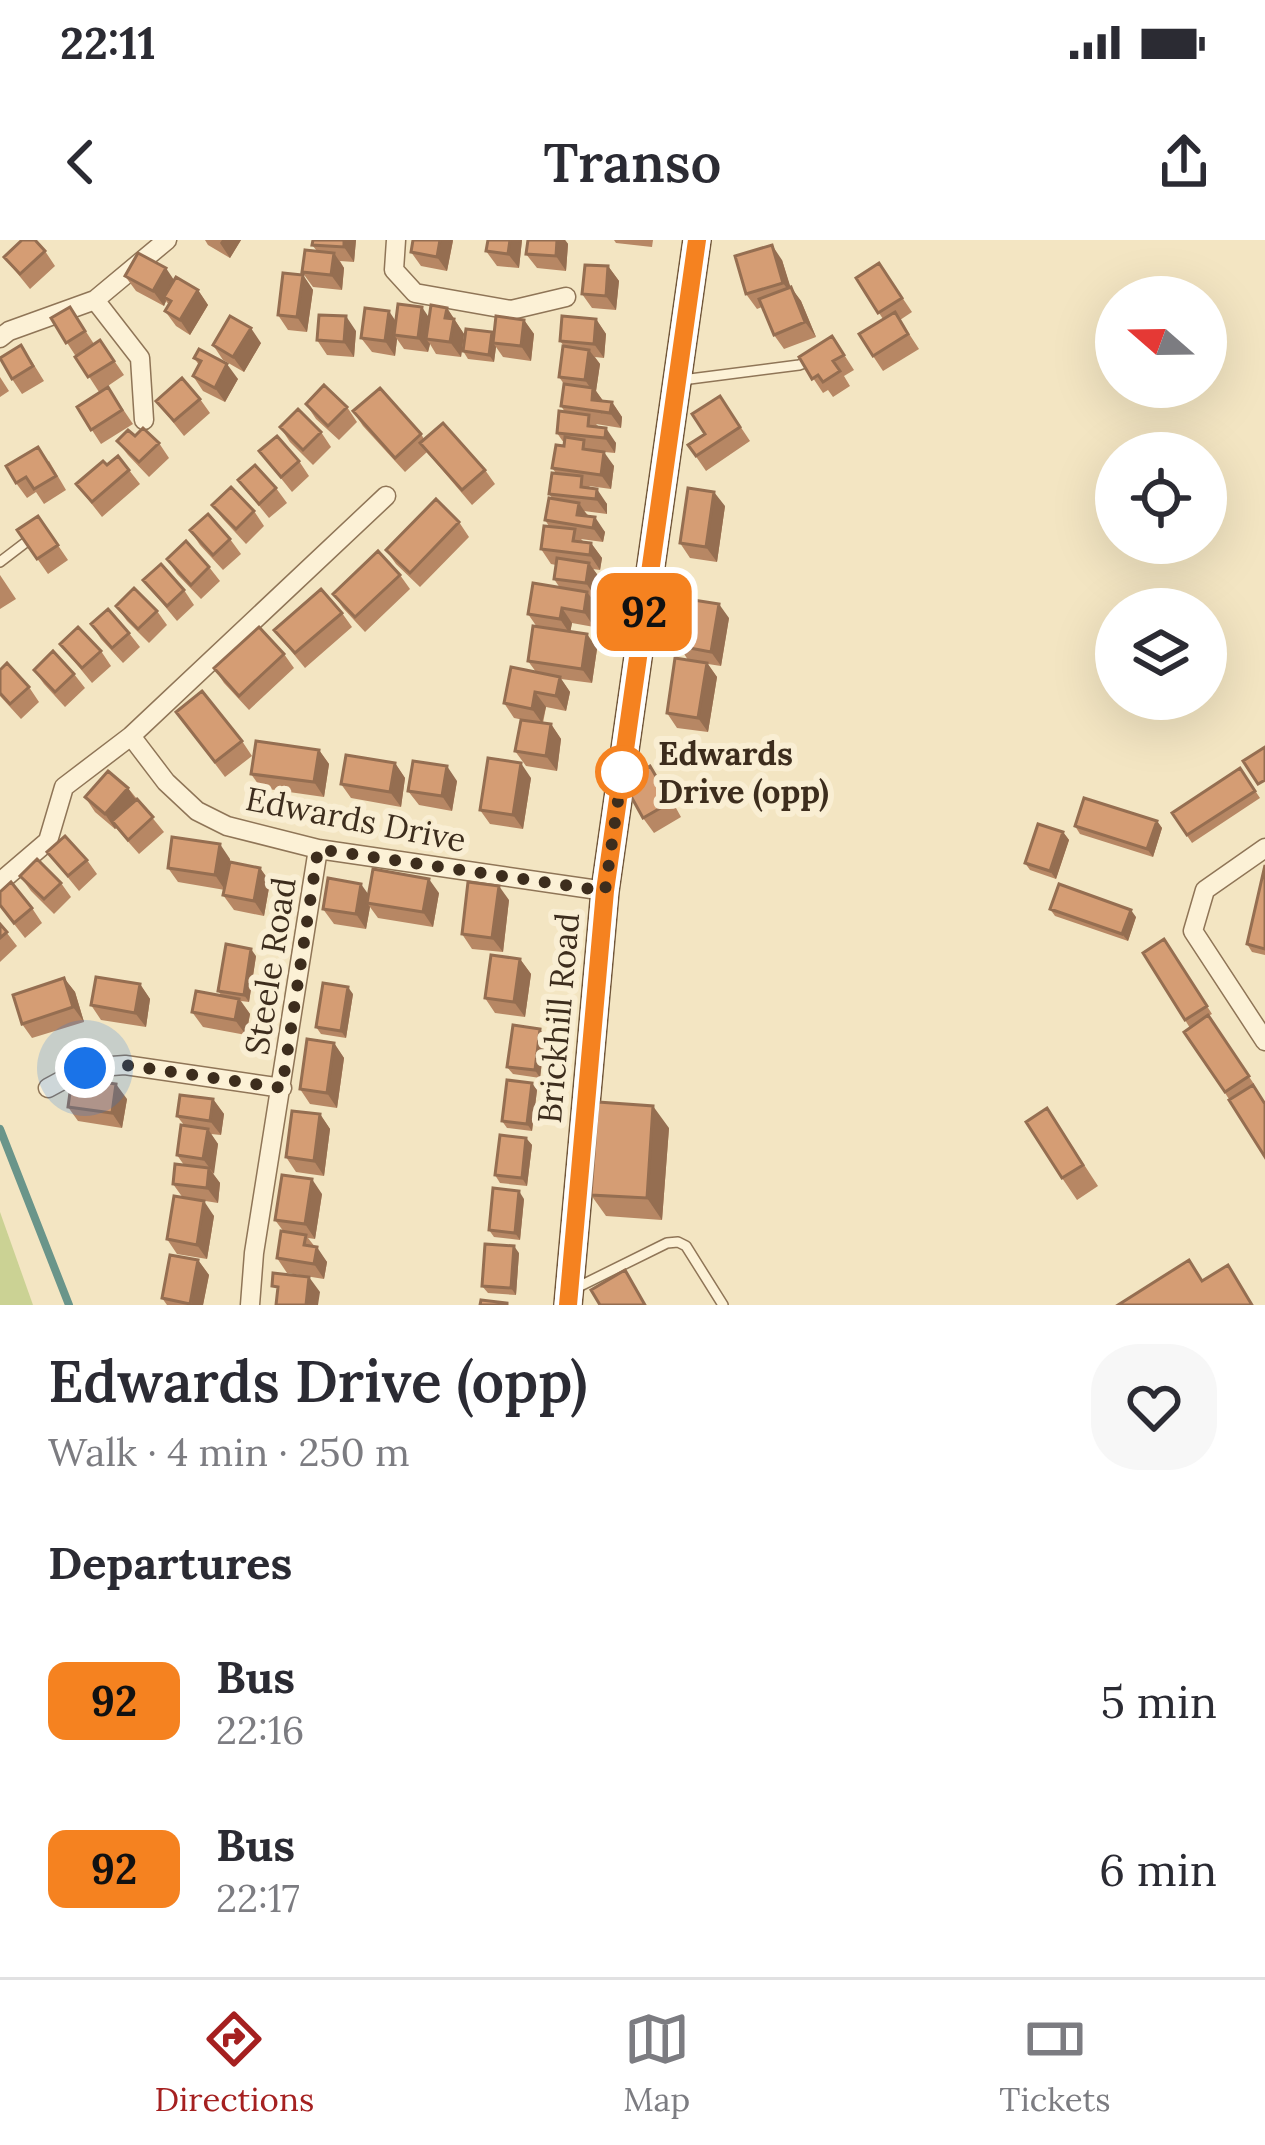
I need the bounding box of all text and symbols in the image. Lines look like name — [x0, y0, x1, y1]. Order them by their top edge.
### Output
text: 22:11 — [60, 14, 156, 71]
text: Transo — [543, 128, 722, 197]
icon: back — [48, 129, 114, 195]
icon: share — [1151, 129, 1217, 195]
north arrow — [1095, 276, 1227, 408]
map controls — [1095, 276, 1227, 720]
button: locate — [1095, 432, 1227, 564]
line badge: 92 — [590, 573, 698, 651]
text: 92 — [621, 585, 667, 639]
button: layers — [1095, 588, 1227, 720]
place label: Edwards Drive (opp) — [658, 732, 829, 812]
marker: Edwards Drive (opp) — [597, 747, 647, 797]
street label: Edwards Drive — [242, 777, 470, 861]
street label: Steele Road — [235, 874, 305, 1058]
street label: Brickhill Road — [528, 911, 588, 1125]
your location — [55, 1038, 115, 1098]
button: heart — [1091, 1344, 1217, 1470]
text: Edwards Drive (opp) — [48, 1345, 587, 1418]
text: Walk · 4 min · 250 m — [48, 1427, 410, 1477]
text: Departures — [48, 1534, 292, 1591]
text: Bus — [216, 1648, 295, 1705]
text: 5 min — [1100, 1673, 1217, 1730]
text: 92 — [91, 1674, 137, 1728]
text: 22:16 — [216, 1705, 304, 1755]
text: Bus — [216, 1816, 295, 1873]
text: 6 min — [1099, 1841, 1217, 1898]
text: 92 — [91, 1842, 137, 1896]
text: 22:17 — [216, 1873, 300, 1923]
tab: Directions — [155, 2006, 314, 2120]
tab: Map — [623, 2006, 690, 2120]
tab: Tickets — [999, 2006, 1110, 2120]

